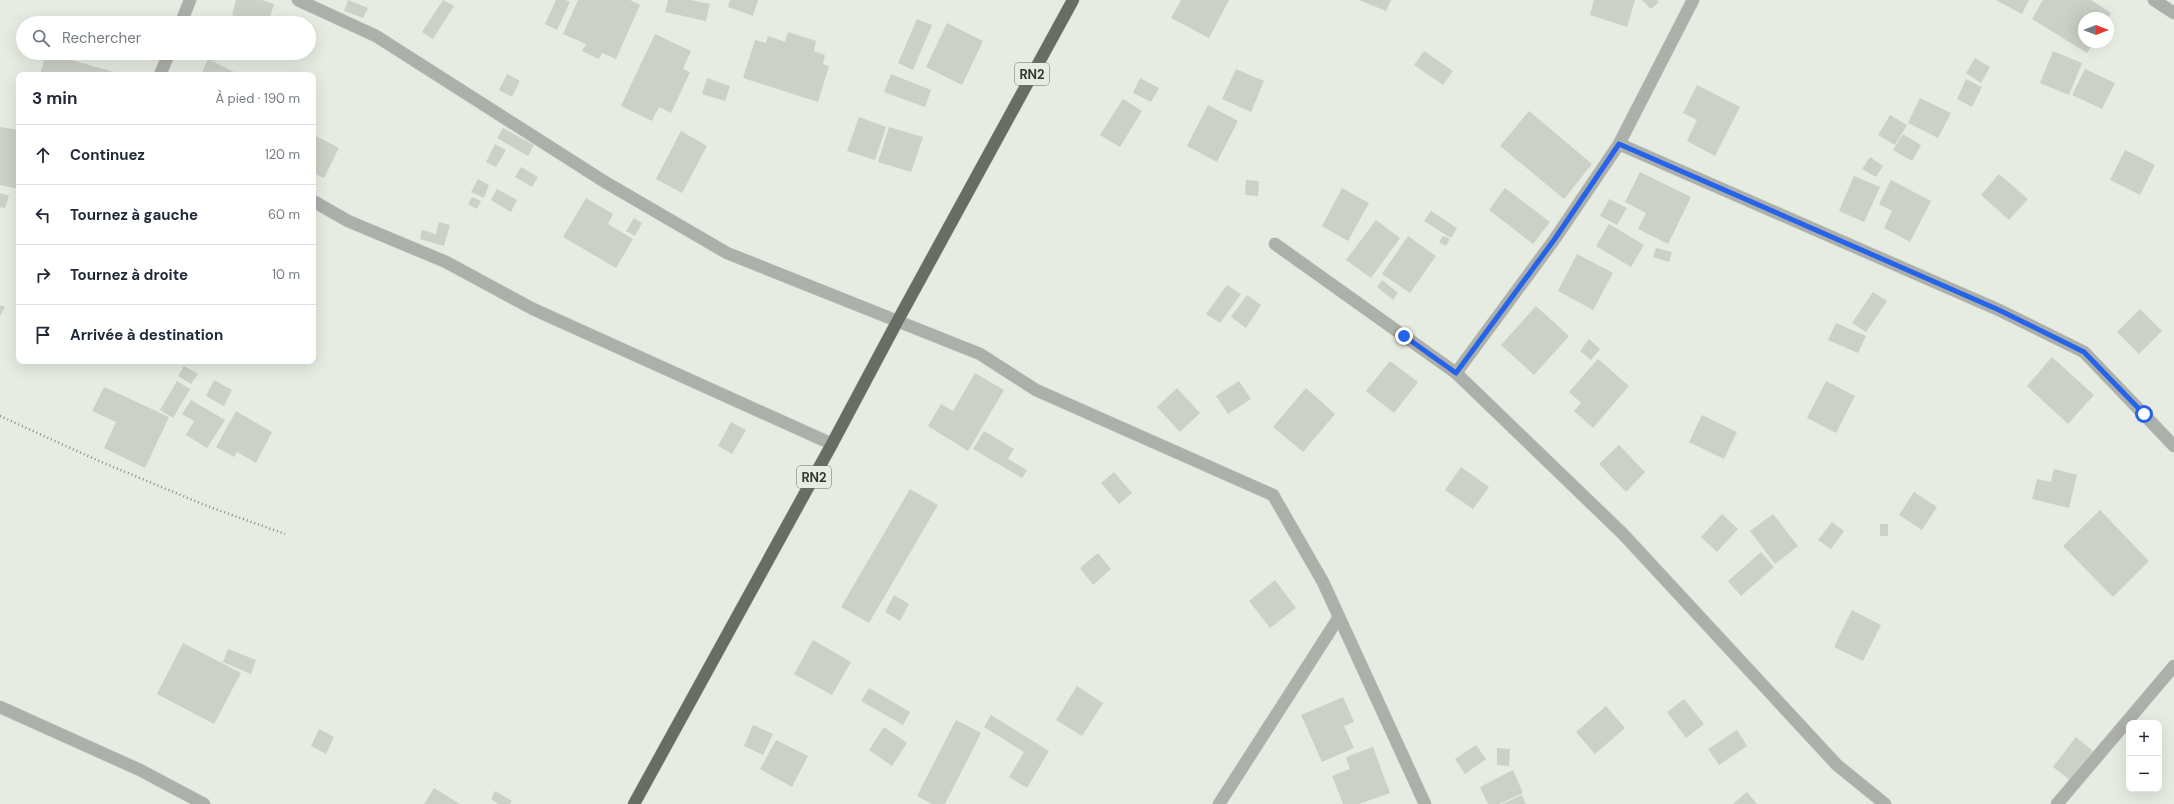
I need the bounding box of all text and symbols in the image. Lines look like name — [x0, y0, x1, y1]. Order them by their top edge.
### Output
north arrow — [2078, 12, 2114, 48]
search box — [16, 16, 316, 60]
icon: search — [30, 27, 52, 49]
text: Rechercher — [62, 28, 141, 48]
road number: RN2 — [1015, 63, 1049, 85]
text: 3 min — [32, 87, 77, 109]
text: À pied · 190 m — [215, 90, 300, 107]
icon: ahead — [32, 144, 54, 166]
text: Continuez — [70, 145, 145, 165]
text: 120 m — [265, 146, 300, 163]
icon: left — [32, 204, 54, 226]
text: Tournez à gauche — [70, 205, 198, 225]
text: 60 m — [268, 206, 300, 223]
icon: right — [32, 264, 54, 286]
text: Tournez à droite — [70, 265, 188, 285]
text: 10 m — [272, 266, 300, 283]
icon: arrive — [32, 324, 54, 346]
text: Arrivée à destination — [70, 325, 223, 345]
route end — [1395, 327, 1413, 345]
route start — [2135, 405, 2153, 423]
road number: RN2 — [797, 466, 831, 488]
map controls — [2126, 720, 2162, 792]
button: + — [2126, 720, 2162, 756]
button: − — [2126, 756, 2162, 792]

